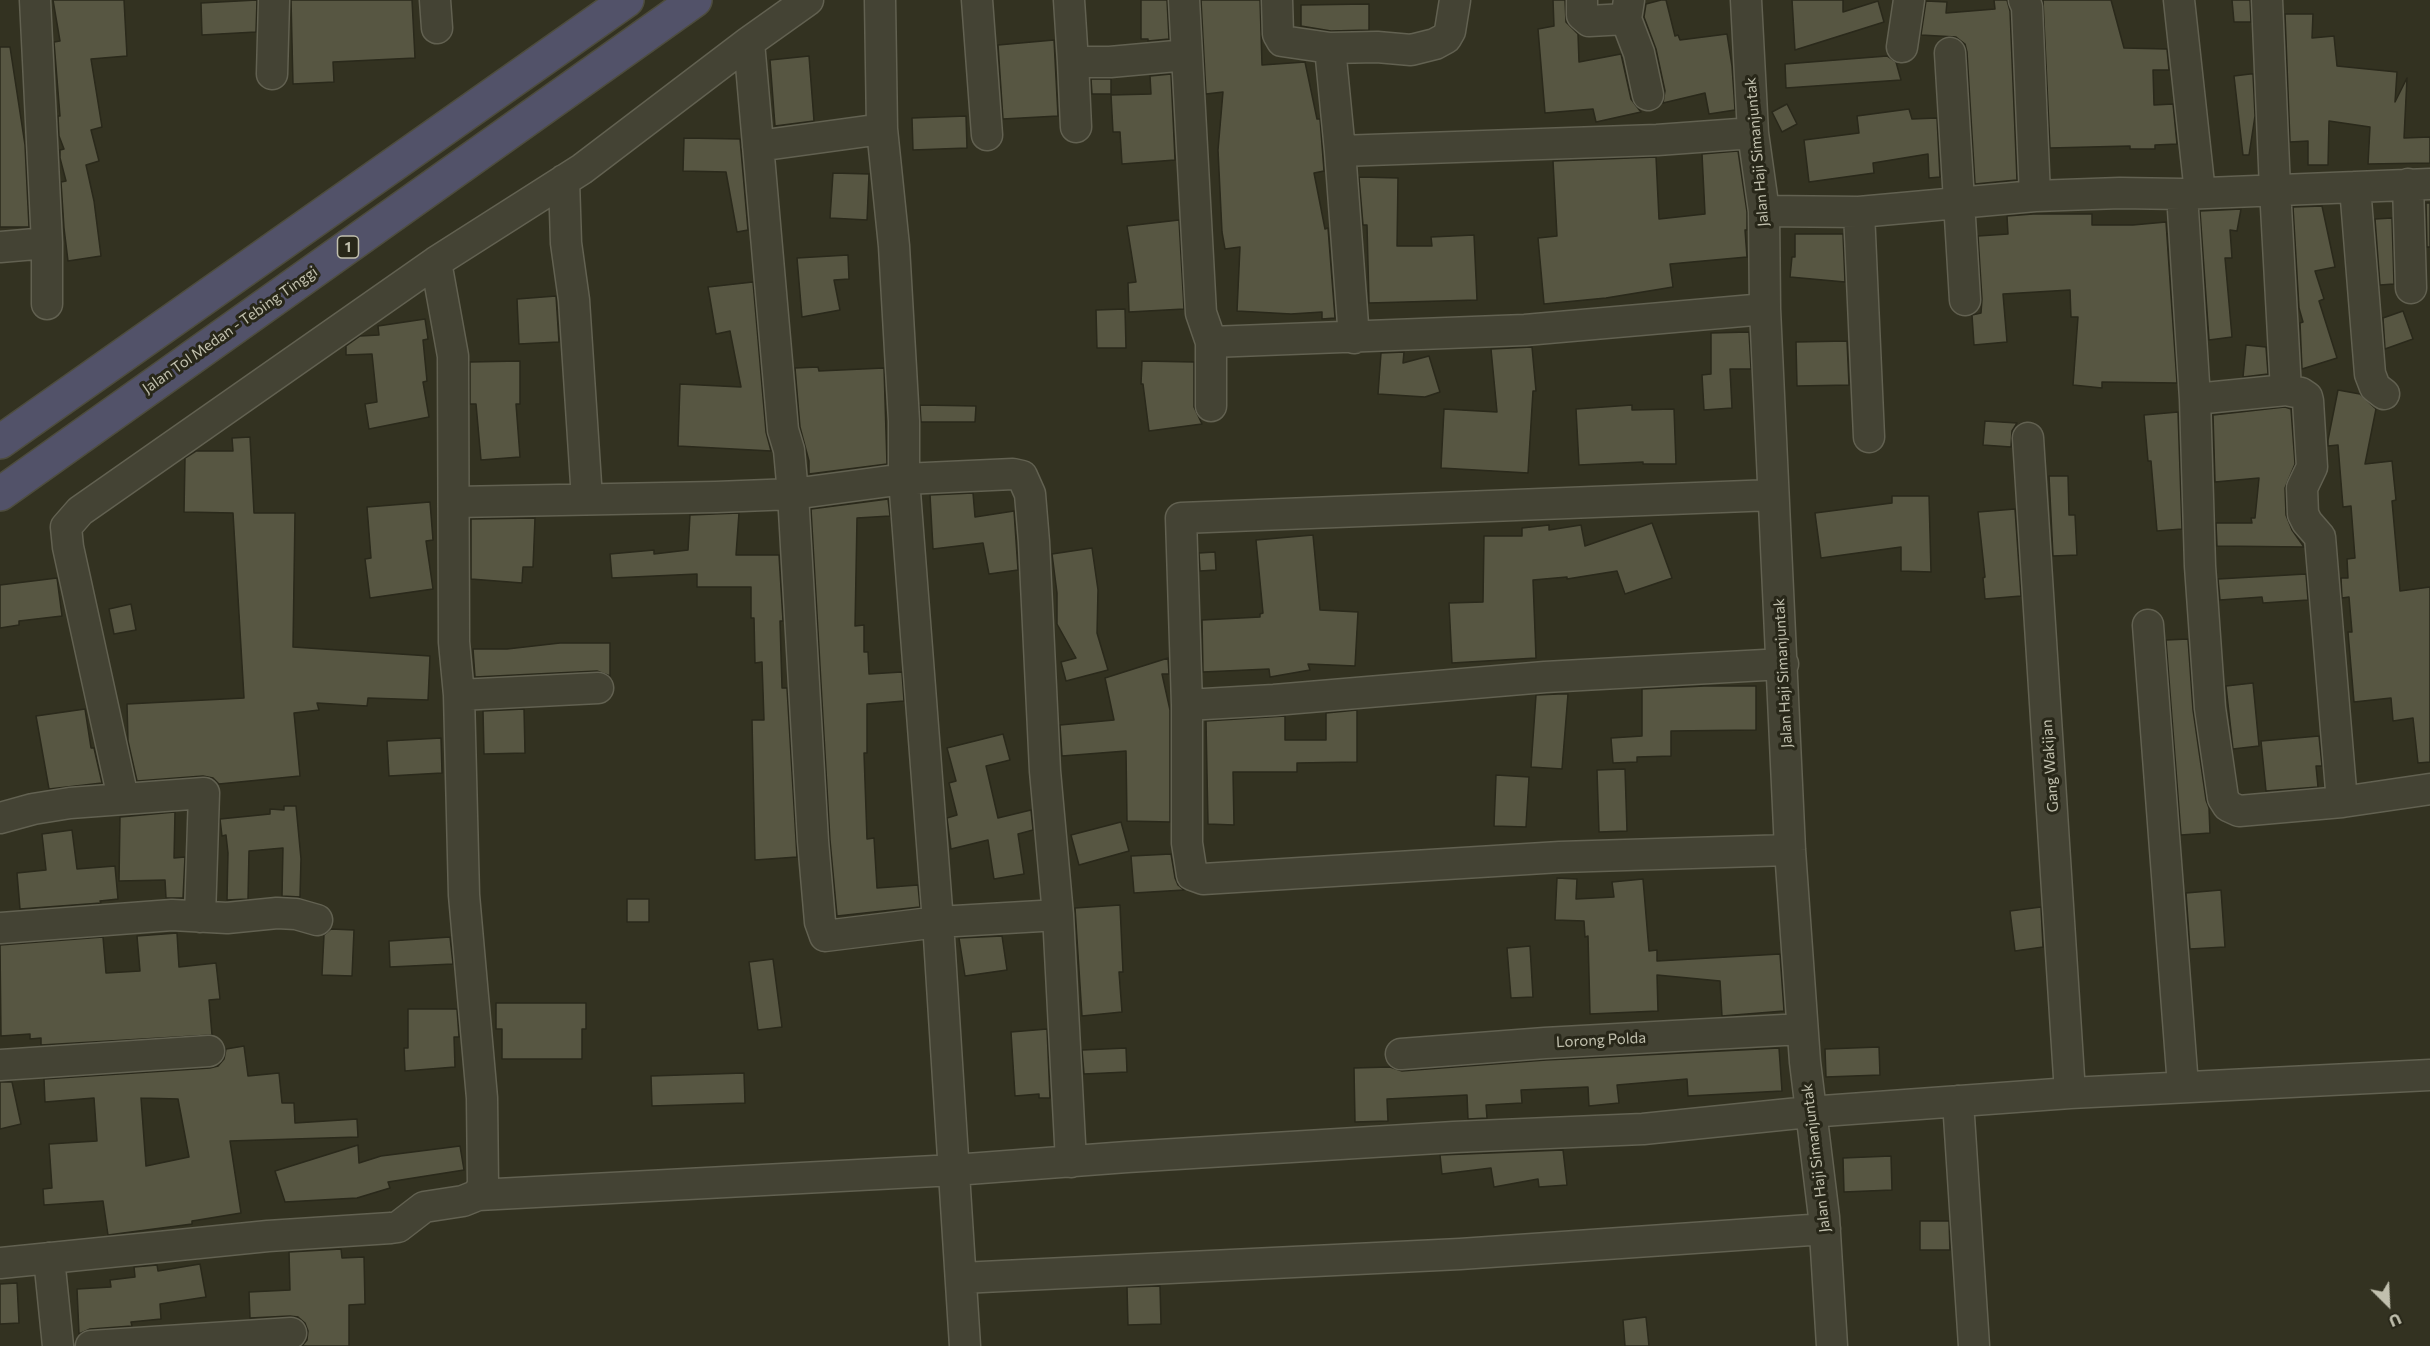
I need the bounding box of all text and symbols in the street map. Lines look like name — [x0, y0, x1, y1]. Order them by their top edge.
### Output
street label: Jalan Haji Simanjuntak — [1741, 76, 1773, 228]
road number: 1 — [338, 236, 358, 258]
street label: Jalan Tol Medan - Tebing Tinggi — [139, 262, 321, 398]
street label: Jalan Haji Simanjuntak — [1770, 598, 1796, 748]
street label: Gang Wakijan — [2038, 719, 2062, 813]
street label: Lorong Polda — [1555, 1029, 1647, 1051]
street label: Jalan Haji Simanjuntak — [1798, 1082, 1834, 1234]
north arrow — [2358, 1274, 2418, 1334]
text: U — [2386, 1310, 2405, 1332]

